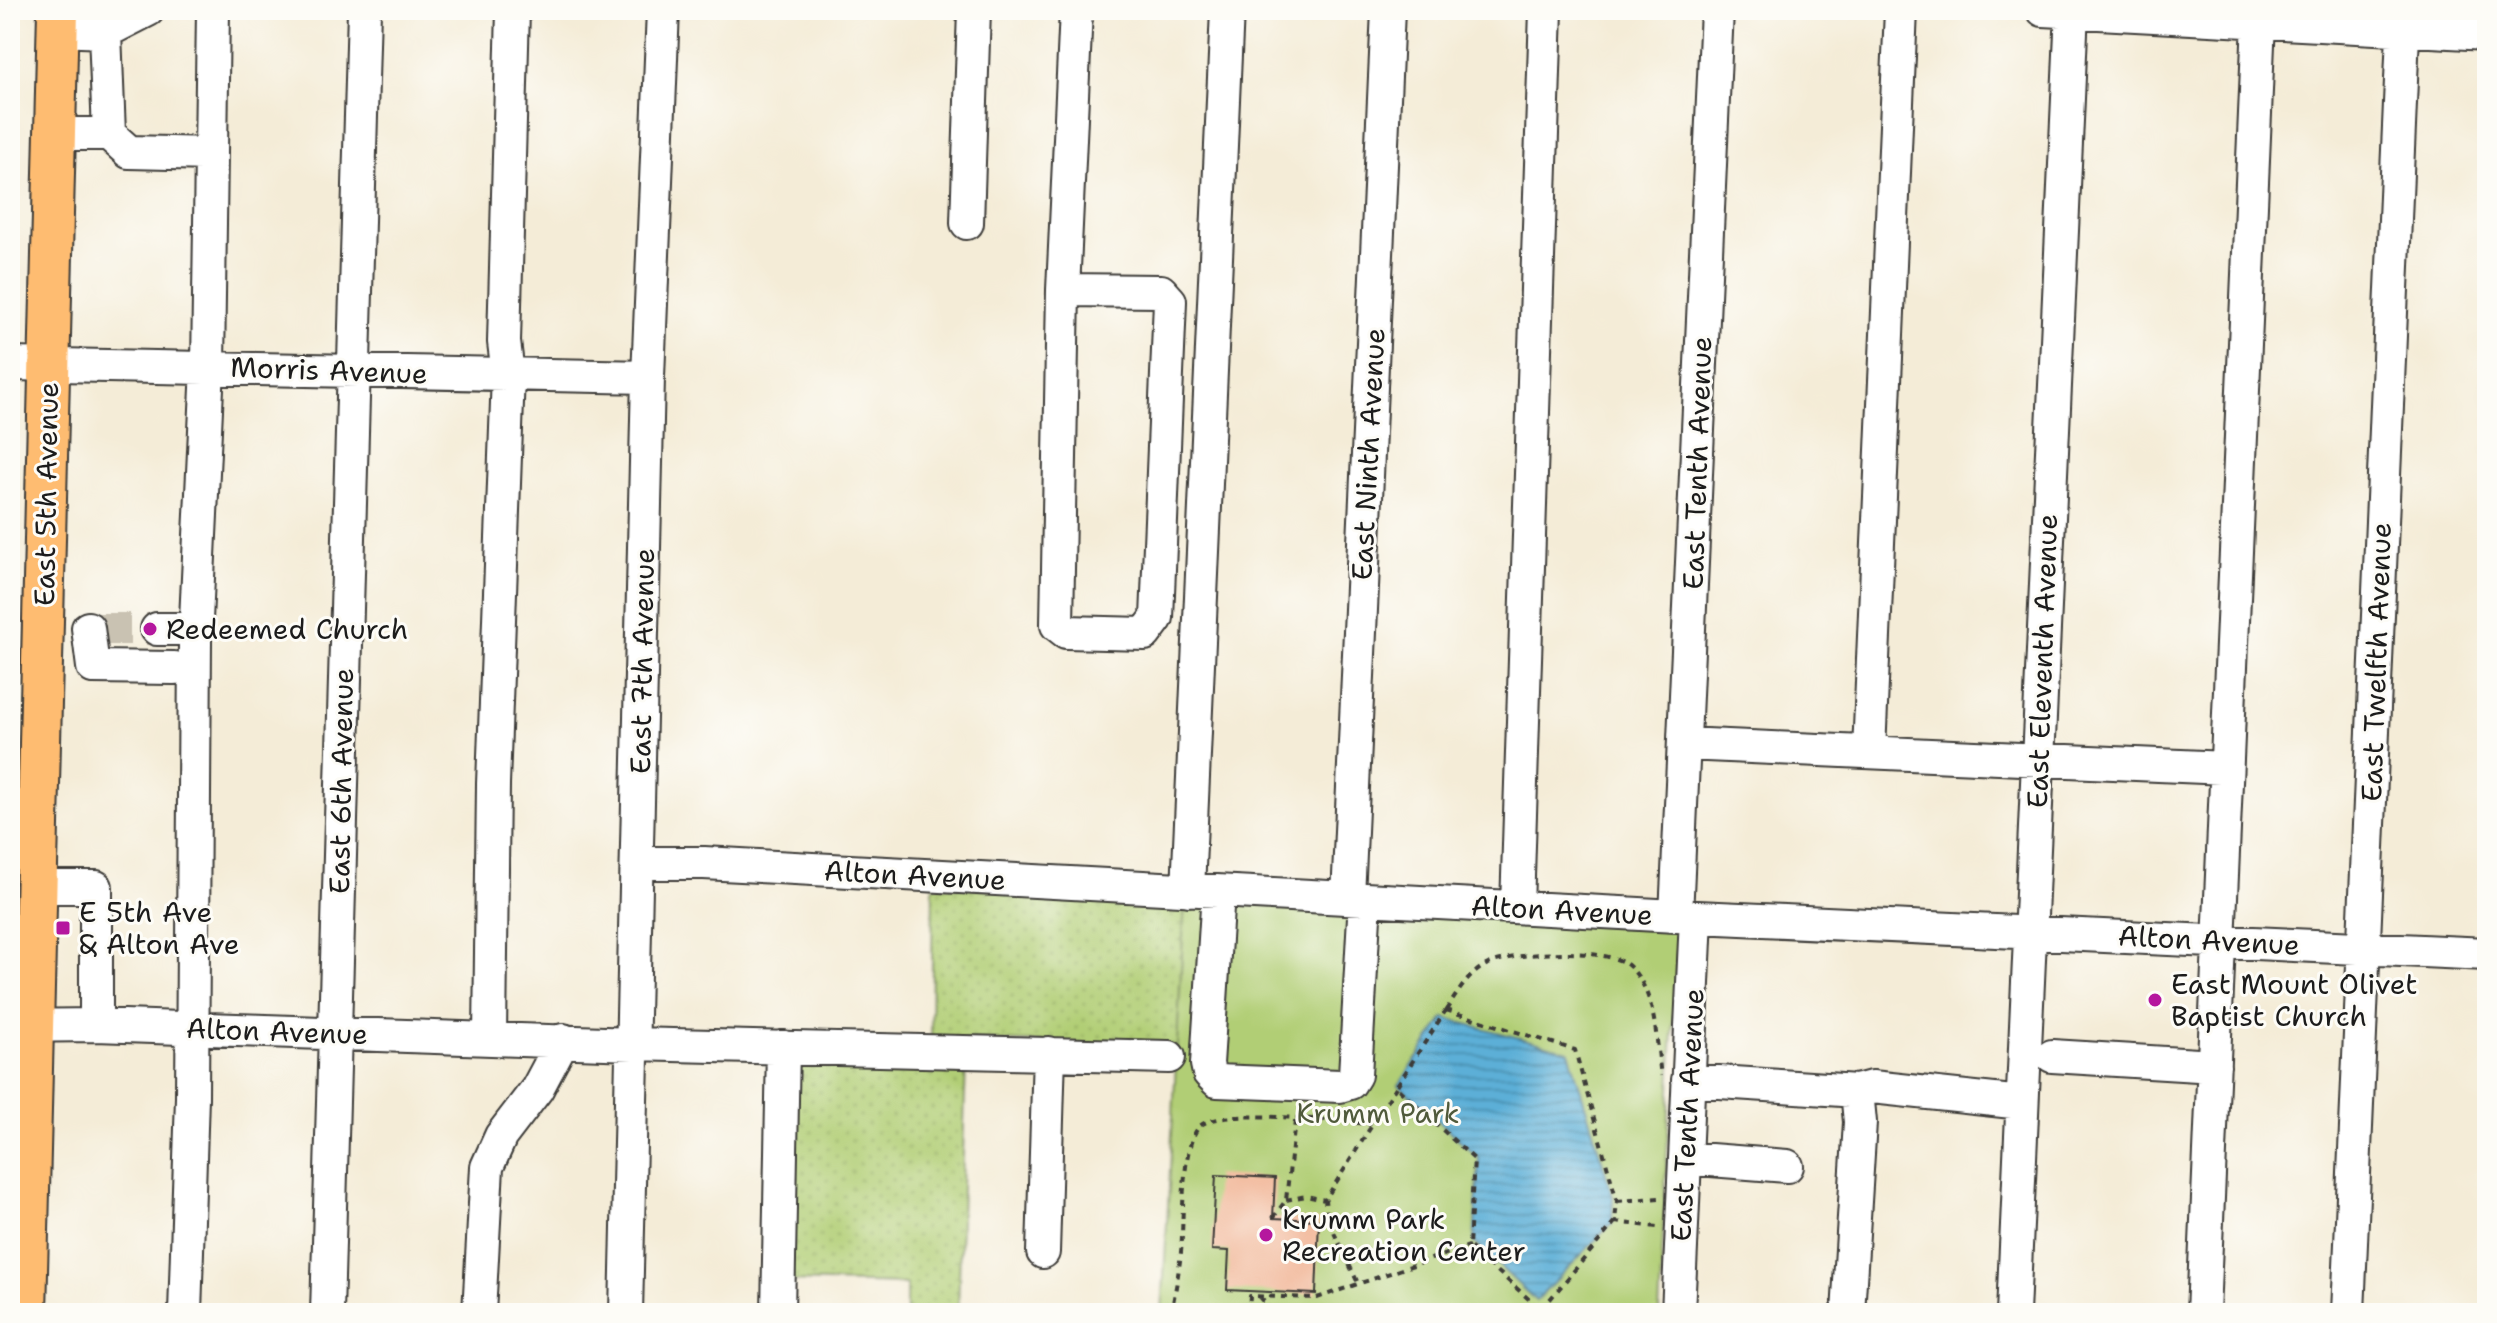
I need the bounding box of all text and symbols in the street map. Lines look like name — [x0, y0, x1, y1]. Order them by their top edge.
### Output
street label: East Ninth Avenue — [1342, 327, 1394, 581]
street label: East Tenth Avenue — [1674, 336, 1720, 590]
street label: Morris Avenue — [230, 348, 428, 392]
street label: East 5th Avenue — [25, 382, 67, 606]
street label: East Eleventh Avenue — [2018, 513, 2066, 809]
street label: East Twelfth Avenue — [2352, 522, 2400, 802]
street label: East 7th Avenue — [621, 548, 663, 774]
place label: Redeemed Church — [166, 610, 408, 648]
marker: Redeemed Church — [141, 620, 159, 638]
street label: East 6th Avenue — [320, 668, 362, 894]
street label: Alton Avenue — [823, 851, 1007, 899]
street label: Alton Avenue — [1470, 886, 1654, 934]
place label: E 5th Ave & Alton Ave — [79, 893, 240, 963]
street label: Alton Avenue — [2117, 916, 2301, 964]
marker: E 5th Ave & Alton Ave — [54, 919, 72, 937]
place label: East Mount Olivet Baptist Church — [2171, 965, 2418, 1035]
street label: East Tenth Avenue — [1661, 987, 1713, 1243]
marker: East Mount Olivet Baptist Church — [2146, 991, 2164, 1009]
street label: Alton Avenue — [185, 1009, 369, 1053]
park label: Krumm Park — [1296, 1094, 1460, 1132]
place label: Krumm Park Recreation Center — [1282, 1200, 1526, 1270]
marker: Krumm Park Recreation Center — [1257, 1226, 1275, 1244]

